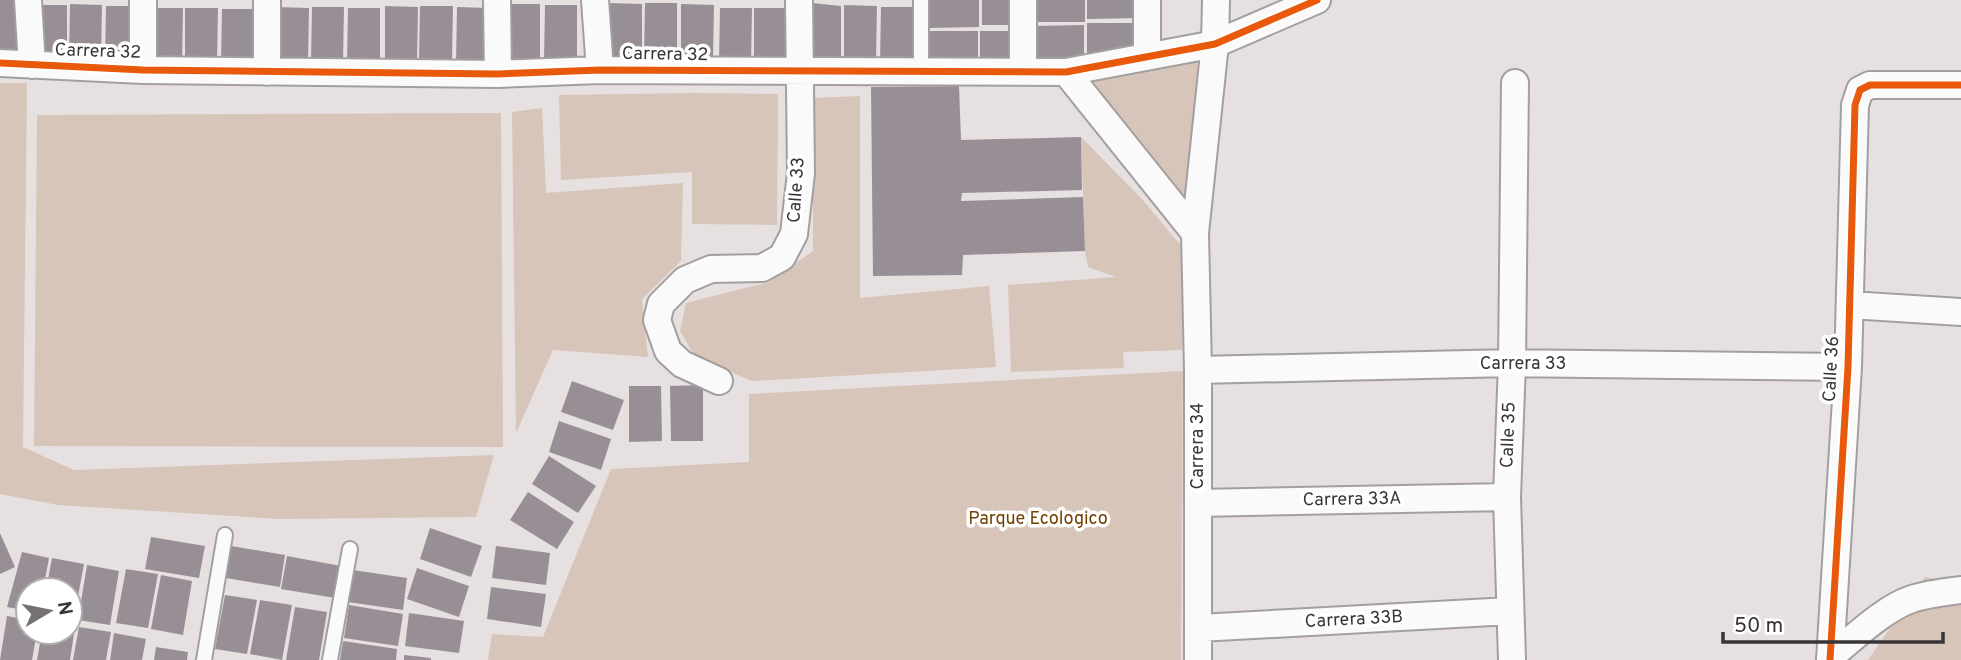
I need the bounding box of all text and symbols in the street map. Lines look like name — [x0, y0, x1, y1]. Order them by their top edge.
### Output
street label: Carrera 32 — [54, 39, 142, 65]
street label: Carrera 32 — [622, 43, 708, 67]
street label: Calle 33 — [783, 156, 811, 224]
street label: Calle 36 — [1819, 335, 1845, 403]
street label: Carrera 33 — [1480, 353, 1566, 376]
street label: Calle 35 — [1496, 401, 1522, 469]
street label: Carrera 34 — [1187, 402, 1210, 490]
street label: Carrera 33A — [1302, 488, 1402, 512]
park label: Parque Ecologico — [968, 508, 1108, 531]
north arrow — [14, 576, 84, 646]
text: N — [51, 600, 77, 617]
scale bar — [1723, 600, 1944, 644]
street label: Carrera 33B — [1304, 606, 1404, 634]
text: 50 m — [1734, 613, 1783, 640]

